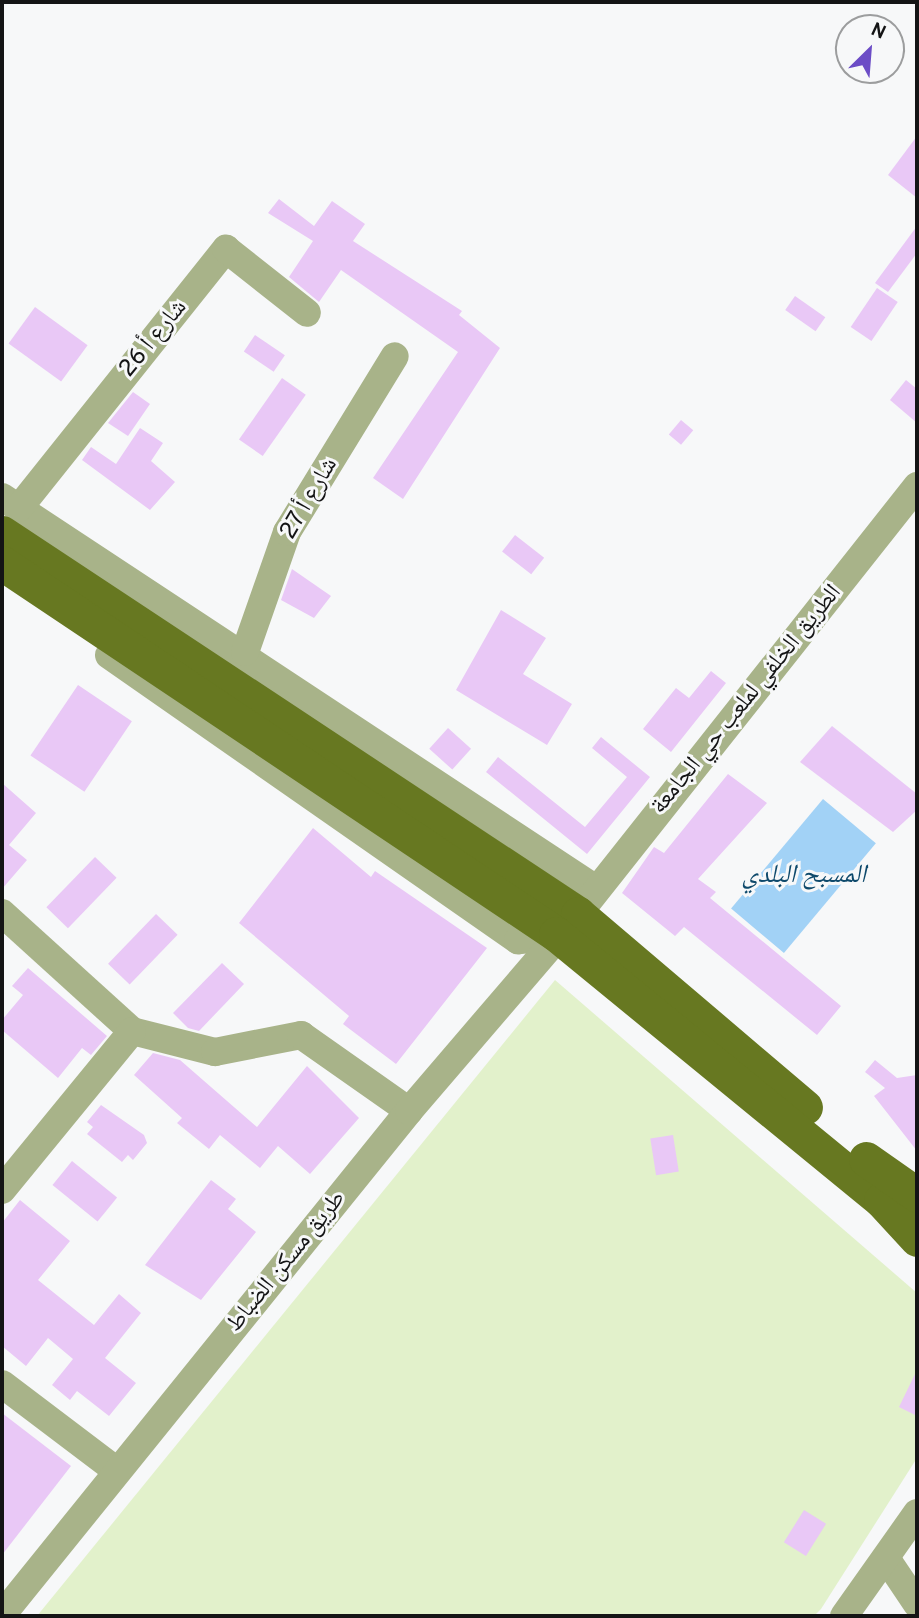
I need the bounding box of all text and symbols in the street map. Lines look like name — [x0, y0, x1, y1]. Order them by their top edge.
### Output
north arrow — [835, 14, 905, 84]
text: N — [867, 18, 889, 46]
street label: شارع أ 26 — [114, 294, 194, 384]
street label: شارع أ 27 — [275, 453, 345, 545]
street label: الطريق الخلفي لملعب حي الجامعة — [646, 579, 848, 821]
water label: المسبح البلدي — [742, 860, 866, 892]
street label: طريق مسكن الضباط — [221, 1186, 353, 1338]

